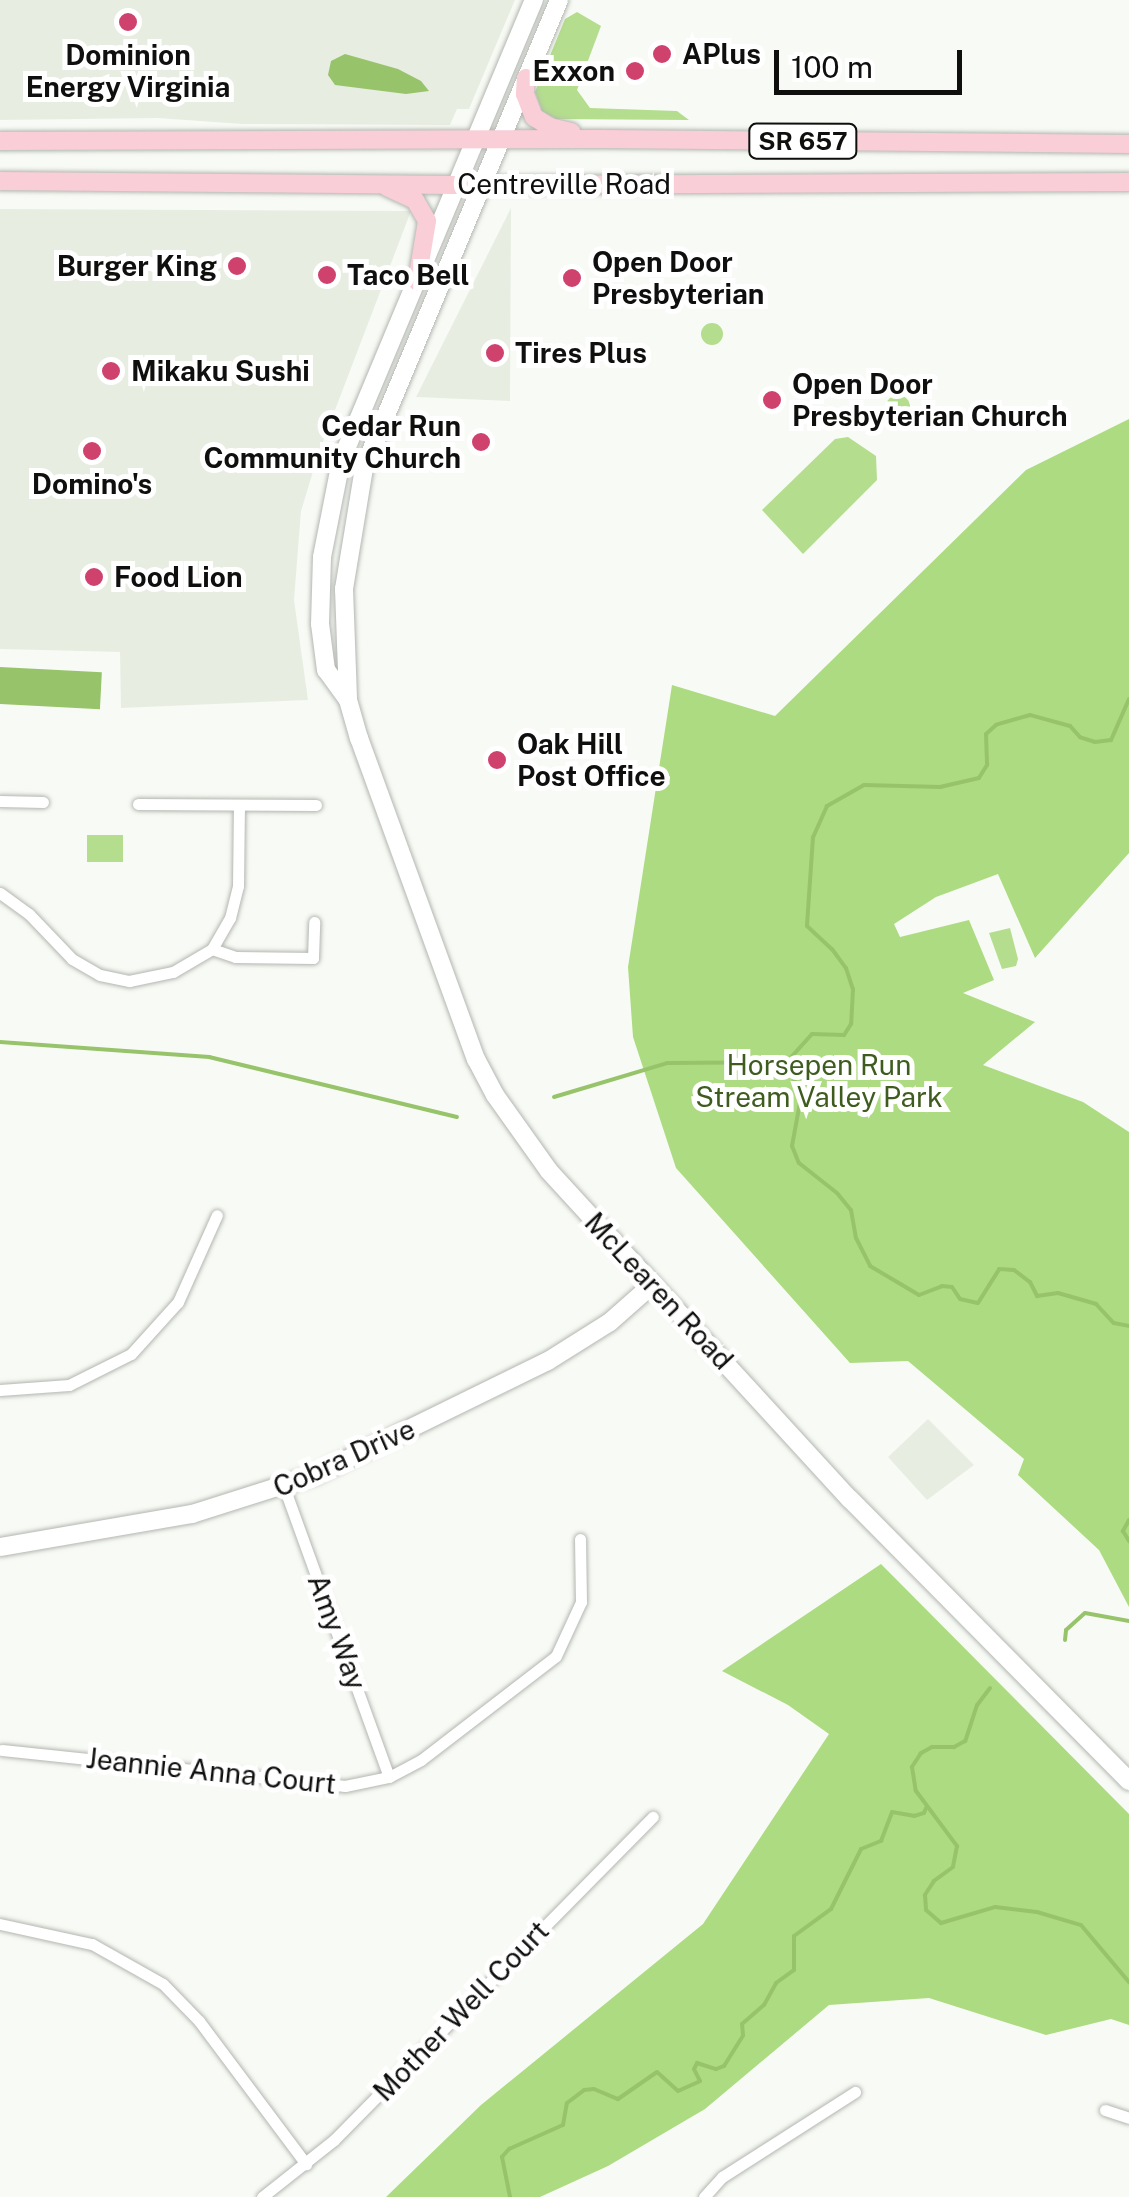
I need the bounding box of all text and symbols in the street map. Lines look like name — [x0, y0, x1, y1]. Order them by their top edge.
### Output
marker: Dominion Energy Virginia — [117, 11, 139, 33]
scale bar — [779, 30, 966, 92]
place label: APlus — [682, 37, 761, 71]
place label: Dominion Energy Virginia — [25, 38, 231, 104]
marker: APlus — [651, 43, 673, 65]
text: 100 m — [791, 49, 873, 85]
place label: Exxon — [533, 54, 615, 88]
marker: Exxon — [624, 60, 646, 82]
road number: SR 657 — [748, 121, 858, 161]
street label: Centreville Road — [457, 167, 671, 201]
place label: Open Door Presbyterian — [592, 245, 764, 311]
place label: Burger King — [57, 249, 217, 283]
marker: Burger King — [226, 255, 248, 277]
place label: Taco Bell — [347, 258, 470, 292]
marker: Taco Bell — [316, 264, 338, 286]
marker: Open Door Presbyterian — [561, 267, 583, 289]
place label: Tires Plus — [515, 336, 647, 370]
marker: Tires Plus — [484, 342, 506, 364]
place label: Mikaku Sushi — [131, 354, 310, 388]
marker: Mikaku Sushi — [100, 360, 122, 382]
place label: Open Door Presbyterian Church — [792, 367, 1067, 433]
marker: Open Door Presbyterian Church — [761, 389, 783, 411]
place label: Cedar Run Community Church — [203, 409, 461, 475]
marker: Cedar Run Community Church — [470, 431, 492, 453]
marker: Domino's — [81, 440, 103, 462]
place label: Domino's — [32, 467, 152, 501]
place label: Food Lion — [114, 560, 243, 594]
marker: Food Lion — [83, 566, 105, 588]
place label: Oak Hill Post Office — [517, 727, 666, 793]
marker: Oak Hill Post Office — [486, 749, 508, 771]
park label: Horsepen Run Stream Valley Park — [695, 1048, 943, 1114]
street label: McLearen Road — [578, 1206, 740, 1376]
street label: Cobra Drive — [268, 1412, 420, 1504]
street label: Amy Way — [301, 1569, 373, 1695]
street label: Jeannie Anna Court — [84, 1741, 338, 1801]
street label: Mother Well Court — [366, 1914, 556, 2108]

